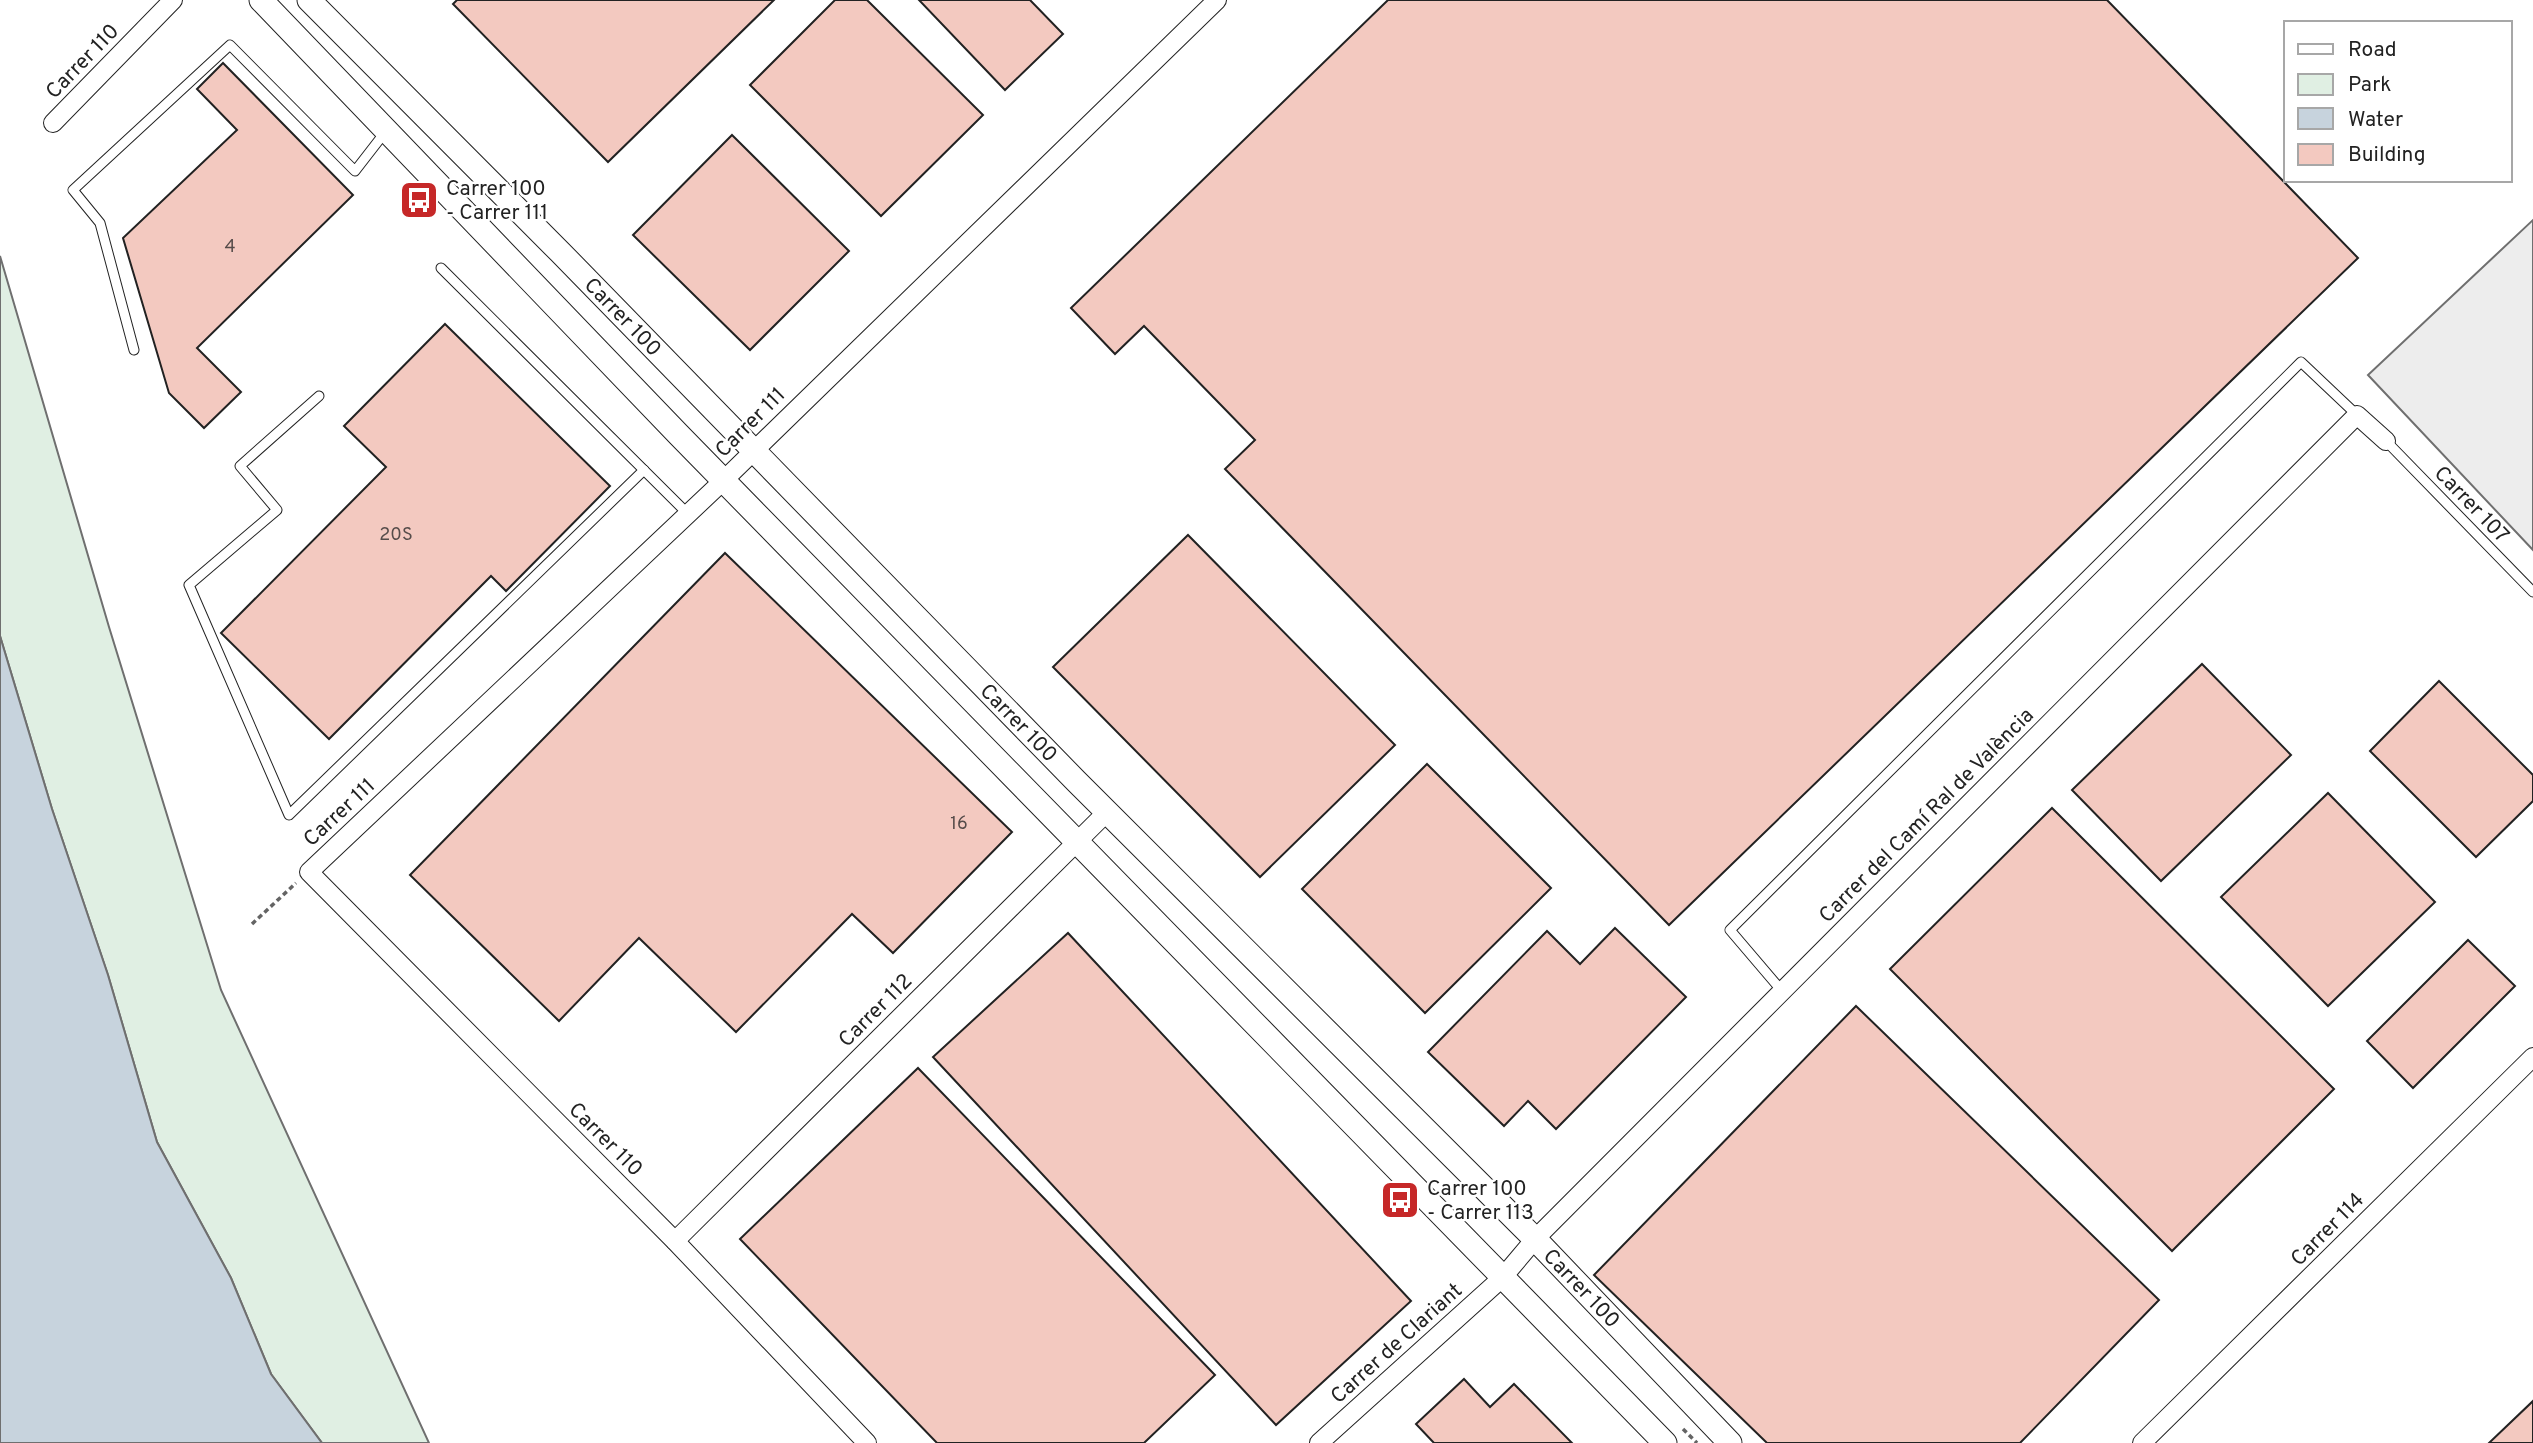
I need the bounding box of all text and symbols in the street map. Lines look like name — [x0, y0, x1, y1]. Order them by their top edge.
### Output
street label: Carrer 110 — [41, 19, 126, 105]
legend — [2284, 21, 2512, 182]
text: Road — [2348, 37, 2397, 64]
text: Park — [2348, 72, 2391, 99]
text: Water — [2348, 107, 2403, 134]
text: Building — [2348, 142, 2426, 169]
place label: Carrer 100 - Carrer 111 — [446, 176, 548, 227]
bus stop icon: Carrer 100 - Carrer 111 — [398, 179, 440, 221]
house number: 4 — [224, 236, 236, 259]
street label: Carrer 100 — [577, 273, 667, 363]
street label: Carrer 111 — [710, 382, 792, 464]
street label: Carrer 107 — [2428, 461, 2514, 549]
house number: 20S — [379, 524, 413, 547]
street label: Carrer 100 — [973, 678, 1062, 769]
street label: Carrer del Camí Ral de València — [1814, 703, 2040, 929]
street label: Carrer 111 — [298, 773, 382, 853]
house number: 16 — [950, 813, 968, 836]
street label: Carrer 112 — [833, 968, 919, 1054]
street label: Carrer 110 — [562, 1097, 648, 1183]
place label: Carrer 100 - Carrer 113 — [1427, 1176, 1534, 1227]
bus stop icon: Carrer 100 - Carrer 113 — [1379, 1179, 1421, 1221]
street label: Carrer 114 — [2285, 1187, 2371, 1273]
street label: Carrer 100 — [1537, 1244, 1625, 1335]
street label: Carrer de Clariant — [1326, 1278, 1468, 1410]

